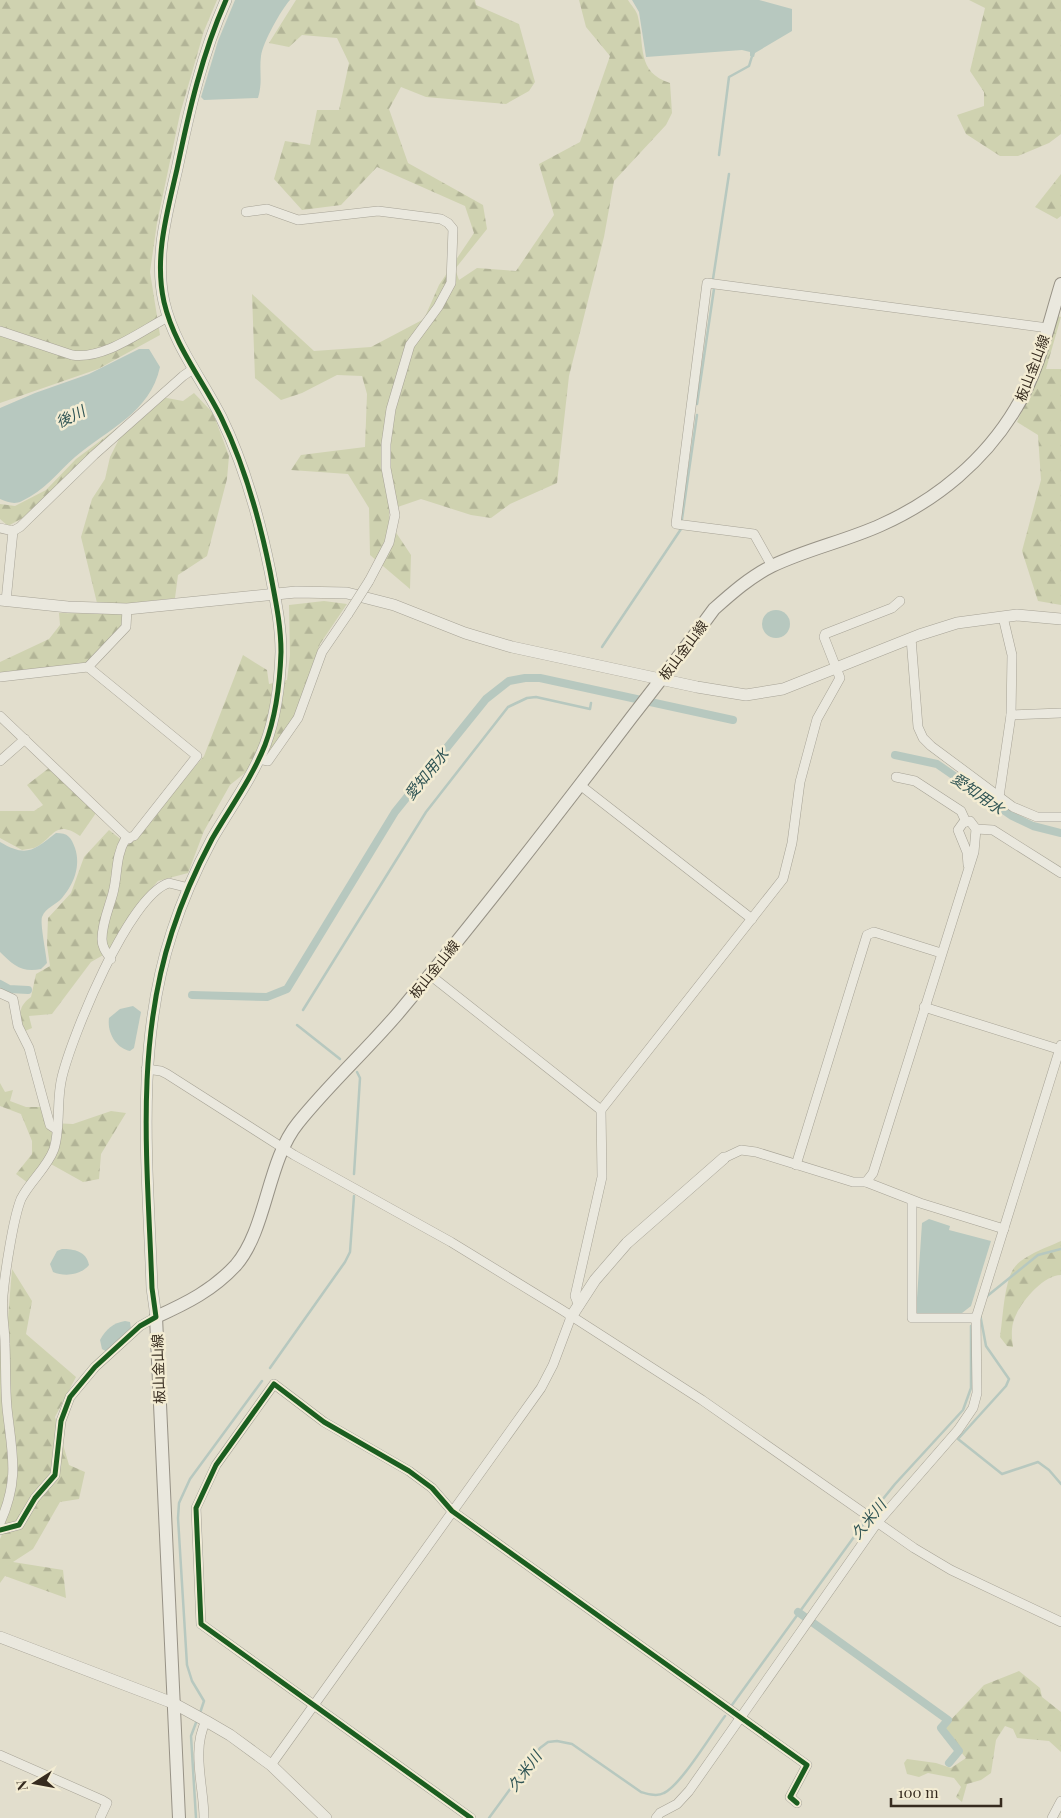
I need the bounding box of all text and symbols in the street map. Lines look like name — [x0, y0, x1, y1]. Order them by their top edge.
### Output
street label: 板山金山線 — [1011, 332, 1053, 404]
water label: 後川 — [52, 400, 90, 432]
street label: 板山金山線 — [654, 616, 712, 684]
water label: 愛知用水 — [399, 743, 454, 804]
water label: 愛知用水 — [948, 768, 1010, 820]
street label: 板山金山線 — [405, 936, 463, 1002]
street label: 板山金山線 — [147, 1334, 169, 1404]
water label: 久米川 — [846, 1494, 891, 1543]
water label: 久米川 — [502, 1745, 547, 1795]
north arrow — [10, 1758, 60, 1808]
scale bar — [891, 1776, 1001, 1808]
text: N — [11, 1779, 32, 1792]
text: 100 m — [898, 1782, 939, 1802]

